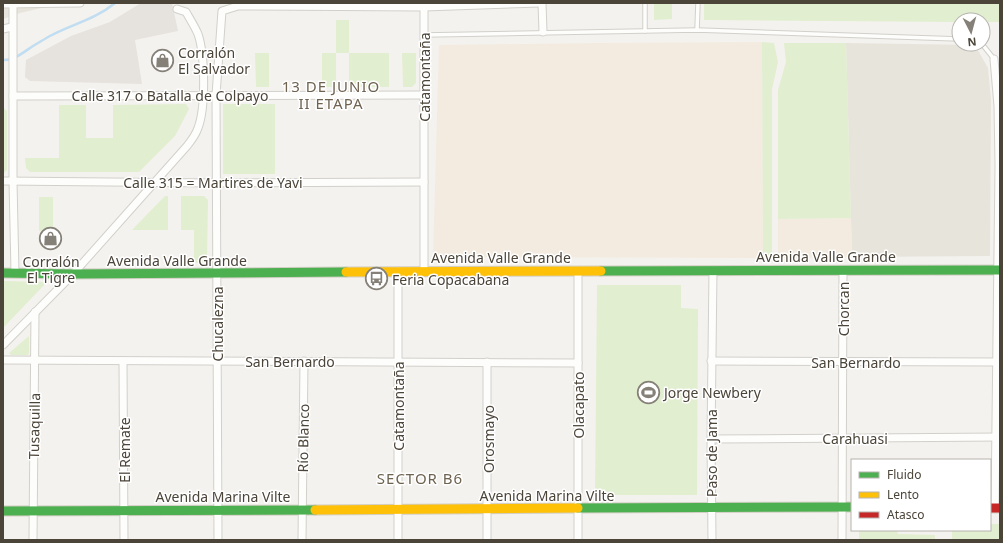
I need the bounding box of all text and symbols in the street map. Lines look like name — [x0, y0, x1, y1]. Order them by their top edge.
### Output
north arrow — [951, 12, 991, 52]
street label: Catamontaña — [415, 32, 434, 122]
text: N — [967, 35, 977, 50]
place label: Corralón El Salvador — [178, 43, 250, 78]
shop icon: Corralón El Salvador — [149, 47, 175, 73]
district label: 13 DE JUNIO II ETAPA — [282, 76, 380, 113]
street label: Calle 317 o Batalla de Colpayo — [72, 86, 268, 105]
street label: Calle 315 = Martires de Yavi — [123, 173, 303, 192]
shop icon: Corralón El Tigre — [38, 226, 64, 252]
street label: Avenida Valle Grande — [756, 247, 896, 266]
street label: Avenida Valle Grande — [431, 248, 571, 267]
street label: Avenida Valle Grande — [107, 251, 247, 270]
place label: Corralón El Tigre — [22, 252, 80, 287]
bus stop icon: Feria Copacabana — [364, 266, 390, 292]
place label: Feria Copacabana — [392, 270, 509, 289]
street label: Chorcan — [834, 282, 853, 336]
street label: Chucalezna — [208, 286, 227, 362]
street label: San Bernardo — [245, 352, 335, 371]
street label: San Bernardo — [811, 353, 901, 372]
street label: Catamontaña — [389, 361, 408, 451]
street label: Olacapato — [569, 372, 588, 438]
sports icon: Jorge Newbery — [635, 379, 661, 405]
place label: Jorge Newbery — [662, 383, 762, 402]
street label: Tusaquilla — [24, 393, 44, 459]
street label: Río Blanco — [293, 403, 313, 473]
street label: Orosmayo — [479, 405, 498, 473]
street label: Paso de Jama — [702, 409, 721, 497]
street label: El Remate — [115, 417, 134, 483]
street label: Carahuasi — [822, 429, 888, 448]
legend — [851, 459, 991, 531]
text: Fluido — [887, 466, 921, 483]
district label: SECTOR B6 — [377, 468, 463, 488]
street label: Avenida Marina Vilte — [480, 486, 615, 505]
text: Lento — [887, 486, 919, 503]
street label: Avenida Marina Vilte — [156, 487, 291, 506]
text: Atasco — [887, 506, 925, 523]

